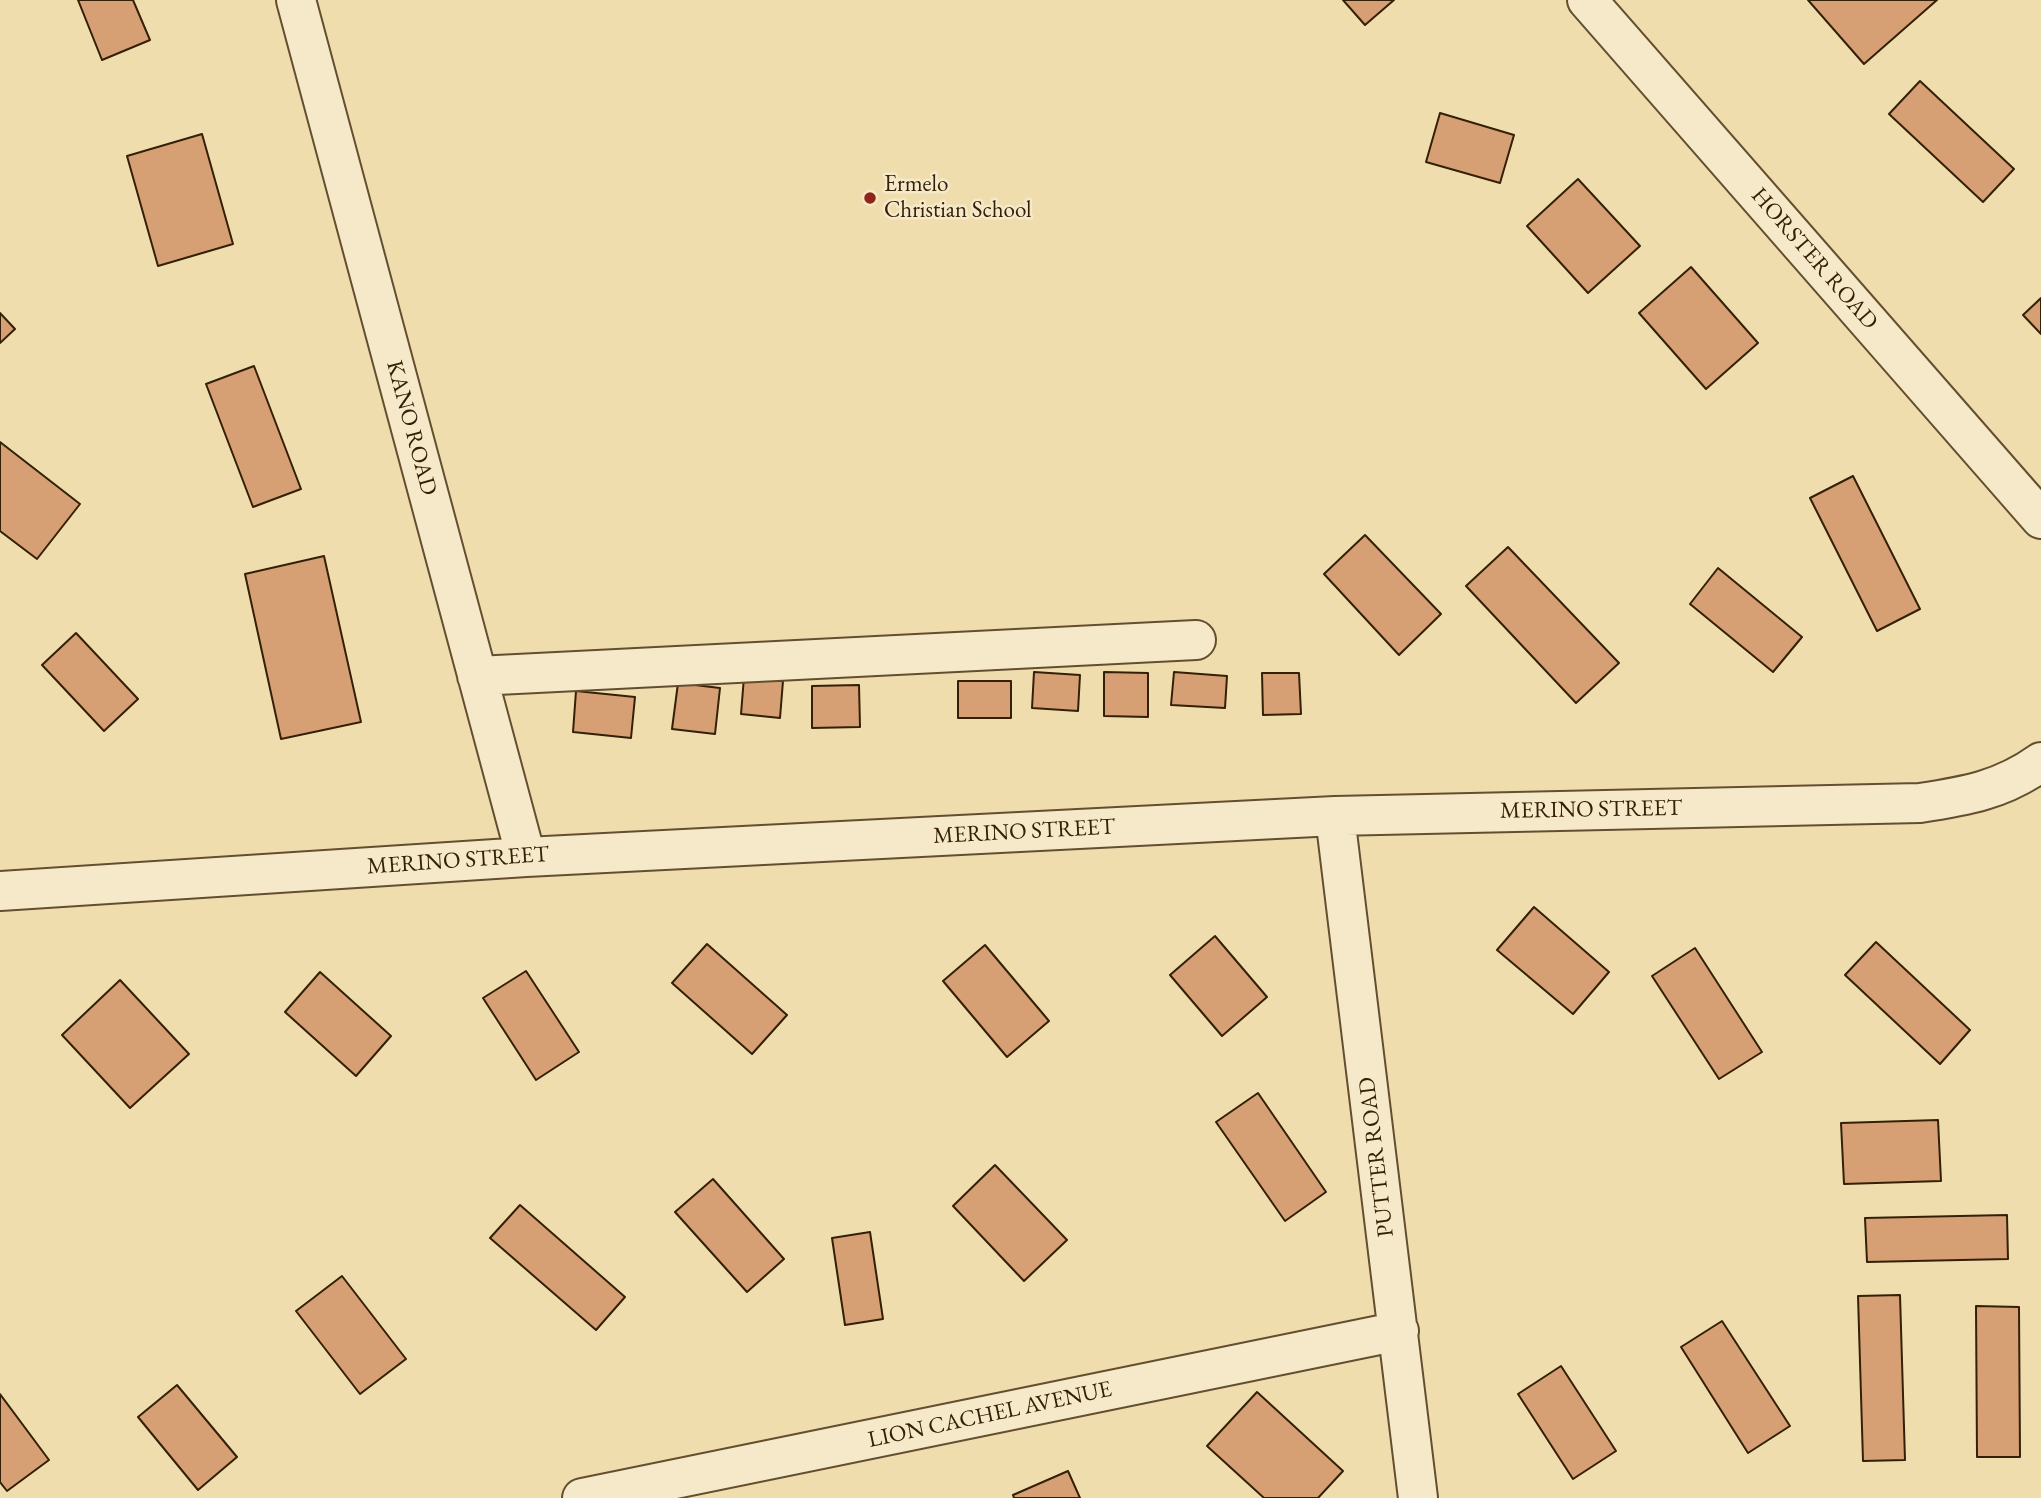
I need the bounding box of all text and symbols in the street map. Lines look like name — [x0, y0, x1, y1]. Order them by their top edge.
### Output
place label: Ermelo Christian School — [884, 171, 1032, 225]
street label: HORSTER ROAD — [1745, 182, 1883, 336]
marker: Ermelo Christian School — [862, 190, 878, 206]
street label: KANO ROAD — [380, 358, 442, 498]
street label: MERINO STREET — [1500, 795, 1682, 825]
street label: MERINO STREET — [932, 813, 1116, 851]
street label: MERINO STREET — [366, 841, 550, 881]
street label: PUTTER ROAD — [1353, 1075, 1401, 1239]
street label: LION CACHEL AVENUE — [866, 1376, 1114, 1454]

